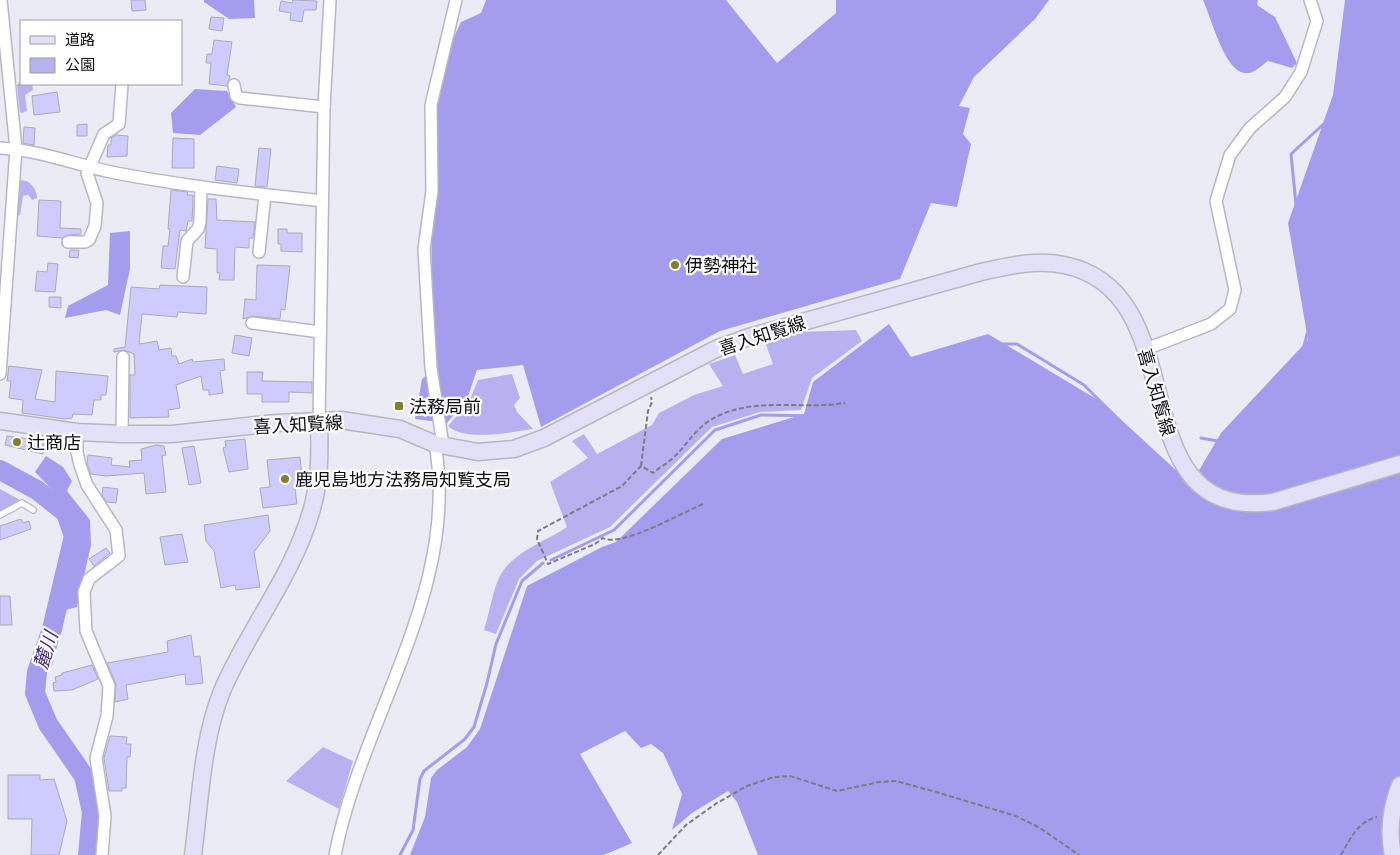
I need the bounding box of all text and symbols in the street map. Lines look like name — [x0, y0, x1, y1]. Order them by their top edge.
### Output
legend — [20, 20, 182, 85]
text: 道路 — [65, 30, 95, 48]
text: 公園 — [65, 55, 95, 73]
place label: 伊勢神社 — [685, 254, 757, 276]
marker: 伊勢神社 — [669, 259, 681, 271]
street label: 喜入知覧線 — [716, 311, 808, 359]
street label: 喜入知覧線 — [1134, 346, 1180, 438]
place label: 法務局前 — [409, 395, 481, 417]
marker: 法務局前 — [393, 400, 405, 412]
street label: 喜入知覧線 — [252, 411, 344, 437]
place label: 辻商店 — [27, 431, 81, 453]
marker: 辻商店 — [11, 436, 23, 448]
place label: 鹿児島地方法務局知覧支局 — [295, 468, 511, 490]
marker: 鹿児島地方法務局知覧支局 — [279, 473, 291, 485]
water label: 麓川 — [28, 627, 62, 672]

